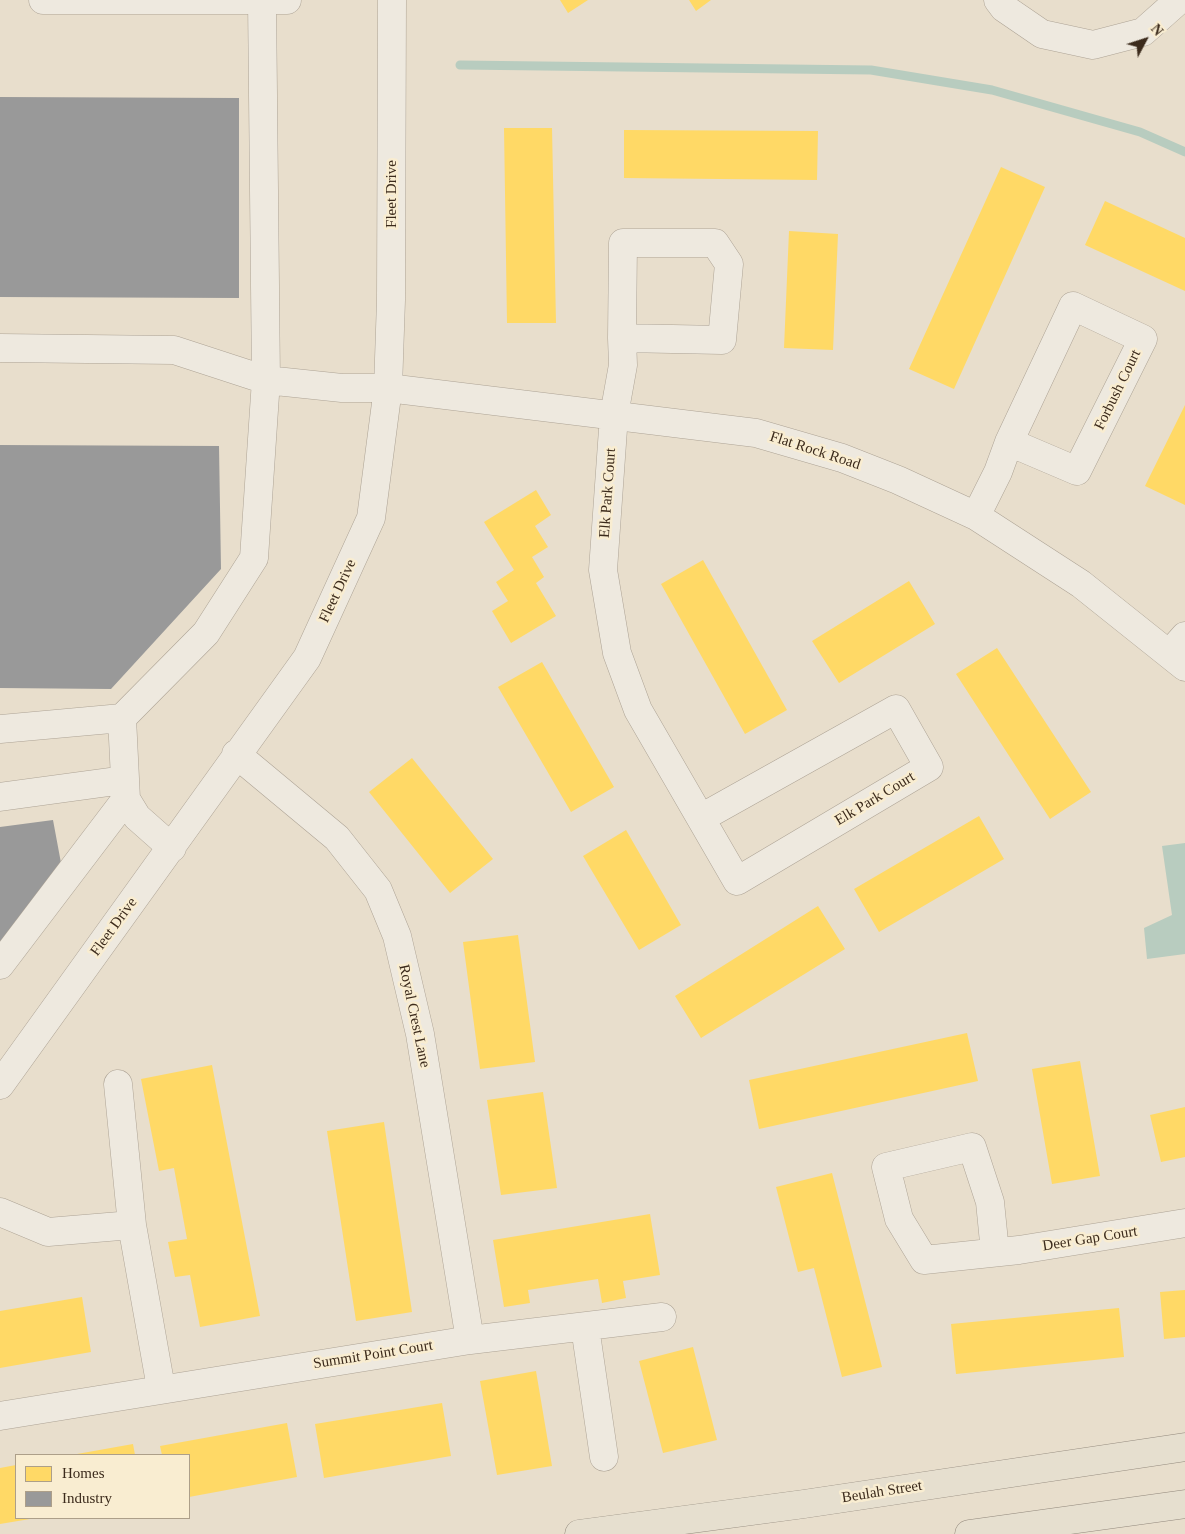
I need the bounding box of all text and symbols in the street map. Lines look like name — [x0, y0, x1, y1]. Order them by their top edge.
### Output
north arrow — [1120, 15, 1170, 65]
text: N — [1148, 21, 1166, 39]
street label: Fleet Drive — [383, 160, 401, 228]
street label: Forbush Court — [1091, 347, 1145, 433]
street label: Flat Rock Road — [767, 428, 863, 474]
street label: Elk Park Court — [596, 447, 620, 539]
street label: Fleet Drive — [315, 556, 361, 626]
street label: Elk Park Court — [832, 768, 918, 830]
street label: Fleet Drive — [87, 894, 141, 960]
street label: Royal Crest Lane — [394, 963, 434, 1069]
street label: Deer Gap Court — [1041, 1223, 1139, 1255]
street label: Summit Point Court — [312, 1337, 434, 1373]
legend — [15, 1454, 190, 1519]
text: Homes — [62, 1465, 105, 1481]
street label: Beulah Street — [840, 1477, 924, 1507]
text: Industry — [62, 1490, 112, 1506]

